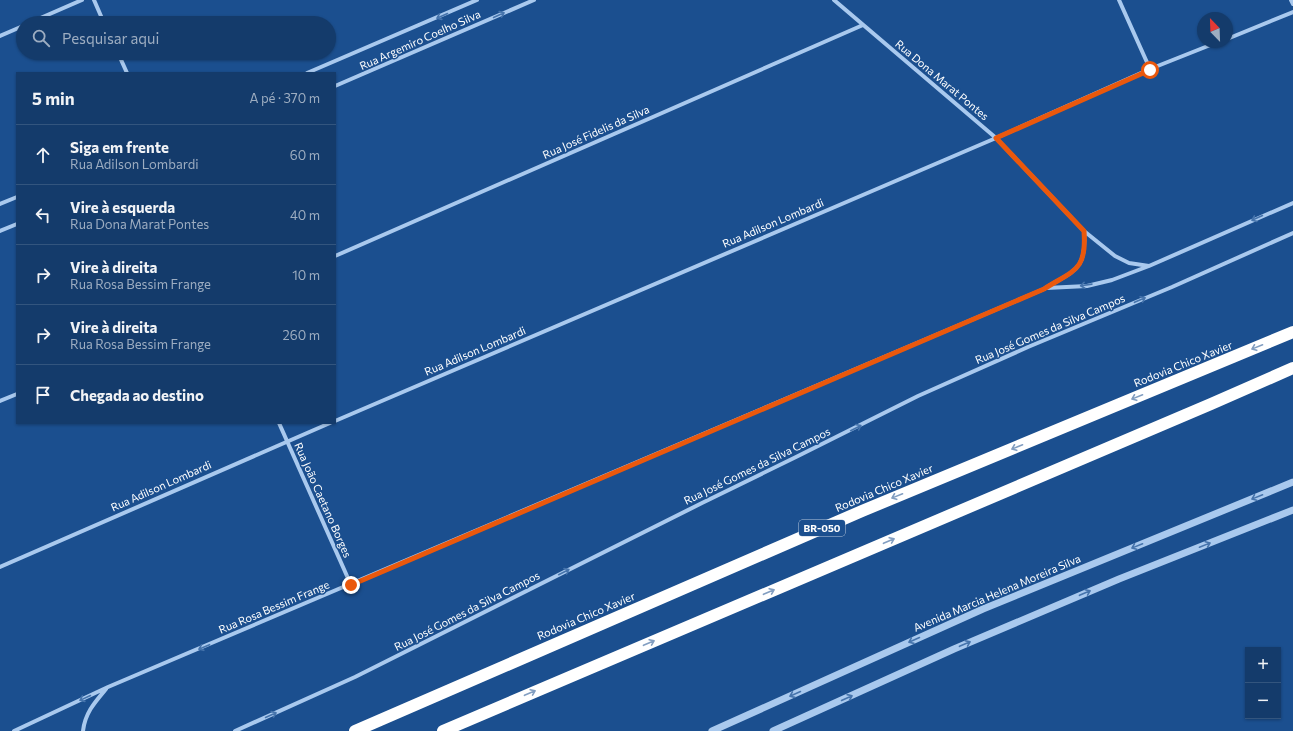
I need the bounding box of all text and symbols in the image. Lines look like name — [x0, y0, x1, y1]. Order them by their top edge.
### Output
street label: Rua Argemiro Coelho Silva — [357, 7, 482, 72]
one-way arrow — [493, 11, 505, 18]
north arrow — [1197, 12, 1233, 48]
one-way arrow — [436, 13, 448, 20]
search box — [16, 16, 336, 60]
icon: search — [30, 27, 52, 49]
text: Pesquisar aqui — [62, 29, 159, 47]
street label: Rua Dona Marat Pontes — [893, 37, 992, 122]
route start — [1141, 61, 1159, 79]
text: 5 min — [32, 88, 75, 109]
text: A pé · 370 m — [249, 90, 320, 106]
street label: Rua José Fidelis da Silva — [540, 102, 652, 162]
text: Siga em frente — [70, 138, 169, 156]
icon: ahead — [32, 144, 54, 166]
text: 60 m — [290, 147, 320, 163]
text: Rua Adilson Lombardi — [70, 156, 199, 172]
street label: Rua Adilson Lombardi — [720, 195, 826, 250]
text: Vire à esquerda — [70, 198, 175, 216]
icon: left — [32, 204, 54, 226]
text: 40 m — [290, 207, 320, 223]
one-way arrow — [1252, 215, 1264, 223]
text: Rua Dona Marat Pontes — [70, 216, 209, 232]
text: Vire à direita — [70, 258, 158, 276]
icon: right — [32, 264, 54, 286]
text: 10 m — [292, 267, 320, 283]
text: Rua Rosa Bessim Frange — [70, 276, 211, 292]
one-way arrow — [1079, 282, 1092, 289]
street label: Rua José Gomes da Silva Campos — [973, 291, 1127, 367]
one-way arrow — [1134, 296, 1146, 303]
text: Vire à direita — [70, 318, 158, 336]
street label: Rua Adilson Lombardi — [422, 323, 528, 378]
icon: right — [32, 324, 54, 346]
text: 260 m — [283, 327, 320, 343]
text: Rua Rosa Bessim Frange — [70, 336, 211, 352]
street label: Rodovia Chico Xavier — [1132, 338, 1235, 389]
one-way arrow — [1252, 344, 1264, 352]
icon: arrive — [32, 384, 54, 406]
text: Chegada ao destino — [70, 386, 204, 404]
one-way arrow — [1131, 394, 1143, 401]
one-way arrow — [849, 423, 861, 431]
street label: Rua José Gomes da Silva Campos — [681, 424, 833, 508]
street label: Rua João Caetano Borges — [291, 440, 355, 560]
one-way arrow — [1011, 443, 1023, 451]
street label: Rua Adilson Lombardi — [108, 457, 213, 514]
street label: Rodovia Chico Xavier — [833, 461, 935, 514]
one-way arrow — [891, 493, 903, 501]
one-way arrow — [1251, 493, 1263, 501]
road number: BR-050 — [799, 520, 845, 536]
one-way arrow — [882, 537, 894, 544]
one-way arrow — [1199, 540, 1211, 548]
one-way arrow — [1131, 543, 1143, 550]
street label: Avenida Marcia Helena Moreira Silva — [911, 551, 1082, 634]
street label: Rua José Gomes da Silva Campos — [392, 568, 542, 654]
one-way arrow — [557, 568, 569, 575]
route end — [342, 576, 360, 594]
street label: Rua Rosa Bessim Frange — [216, 577, 331, 636]
one-way arrow — [763, 588, 775, 595]
street label: Rodovia Chico Xavier — [535, 589, 637, 642]
one-way arrow — [1078, 589, 1090, 597]
one-way arrow — [908, 637, 920, 644]
one-way arrow — [643, 638, 655, 646]
one-way arrow — [959, 640, 971, 647]
one-way arrow — [199, 643, 211, 651]
map controls — [1245, 647, 1281, 719]
button: + — [1245, 647, 1281, 683]
button: − — [1245, 683, 1281, 719]
one-way arrow — [523, 689, 535, 697]
one-way arrow — [790, 690, 802, 698]
one-way arrow — [840, 693, 852, 701]
one-way arrow — [79, 695, 91, 702]
one-way arrow — [264, 711, 276, 718]

